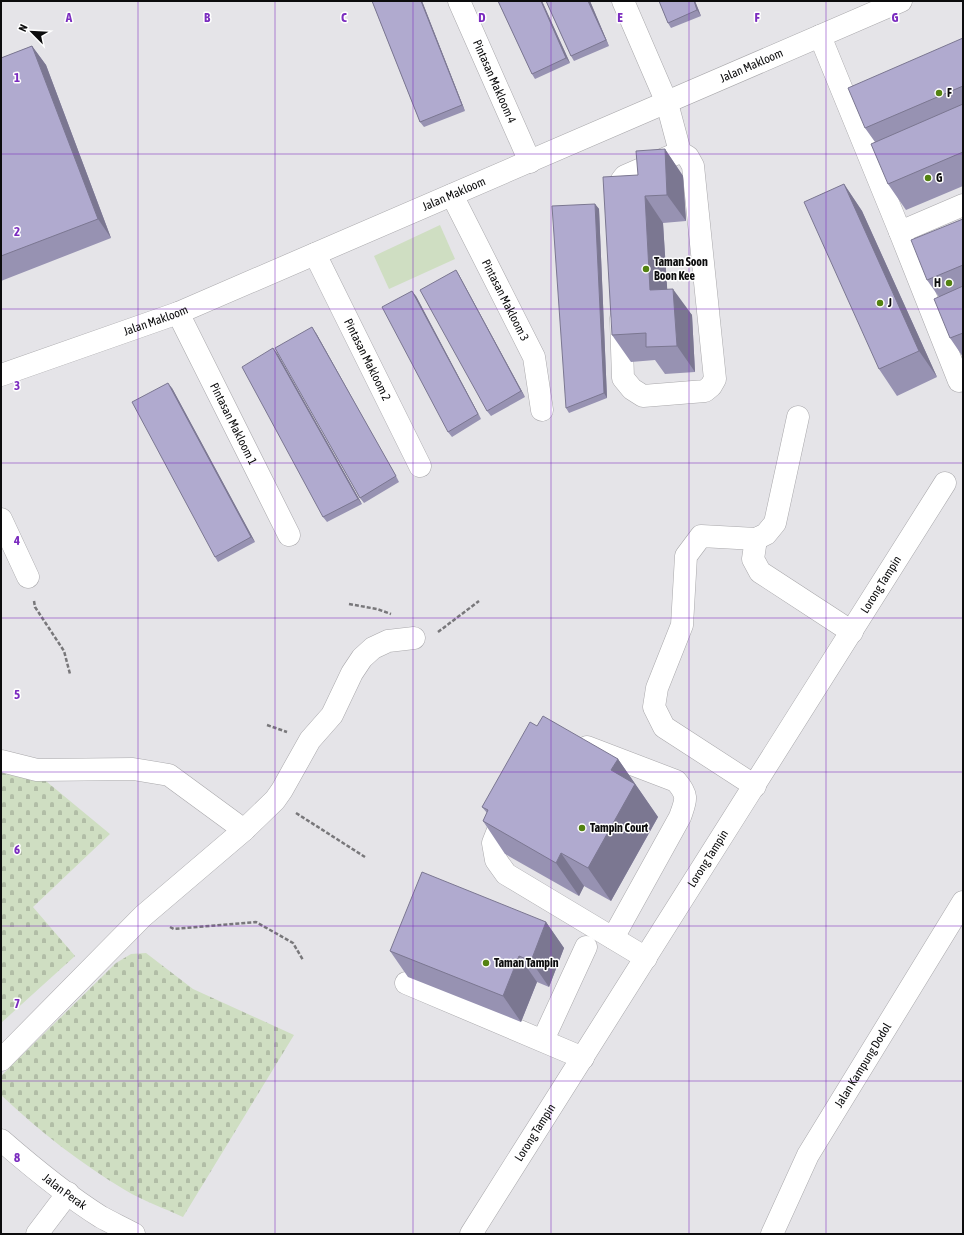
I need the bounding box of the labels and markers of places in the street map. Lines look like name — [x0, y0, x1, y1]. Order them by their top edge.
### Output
place label: F — [947, 86, 952, 100]
marker: F — [934, 88, 944, 98]
place label: G — [936, 171, 943, 185]
marker: G — [923, 173, 933, 183]
place label: Taman Soon Boon Kee — [654, 255, 708, 283]
marker: Taman Soon Boon Kee — [641, 264, 651, 274]
place label: H — [934, 276, 941, 290]
marker: H — [944, 278, 954, 288]
place label: J — [887, 296, 892, 310]
marker: J — [875, 298, 885, 308]
place label: Tampin Court — [590, 821, 649, 835]
marker: Tampin Court — [577, 823, 587, 833]
place label: Taman Tampin — [494, 956, 559, 970]
marker: Taman Tampin — [481, 958, 491, 968]

